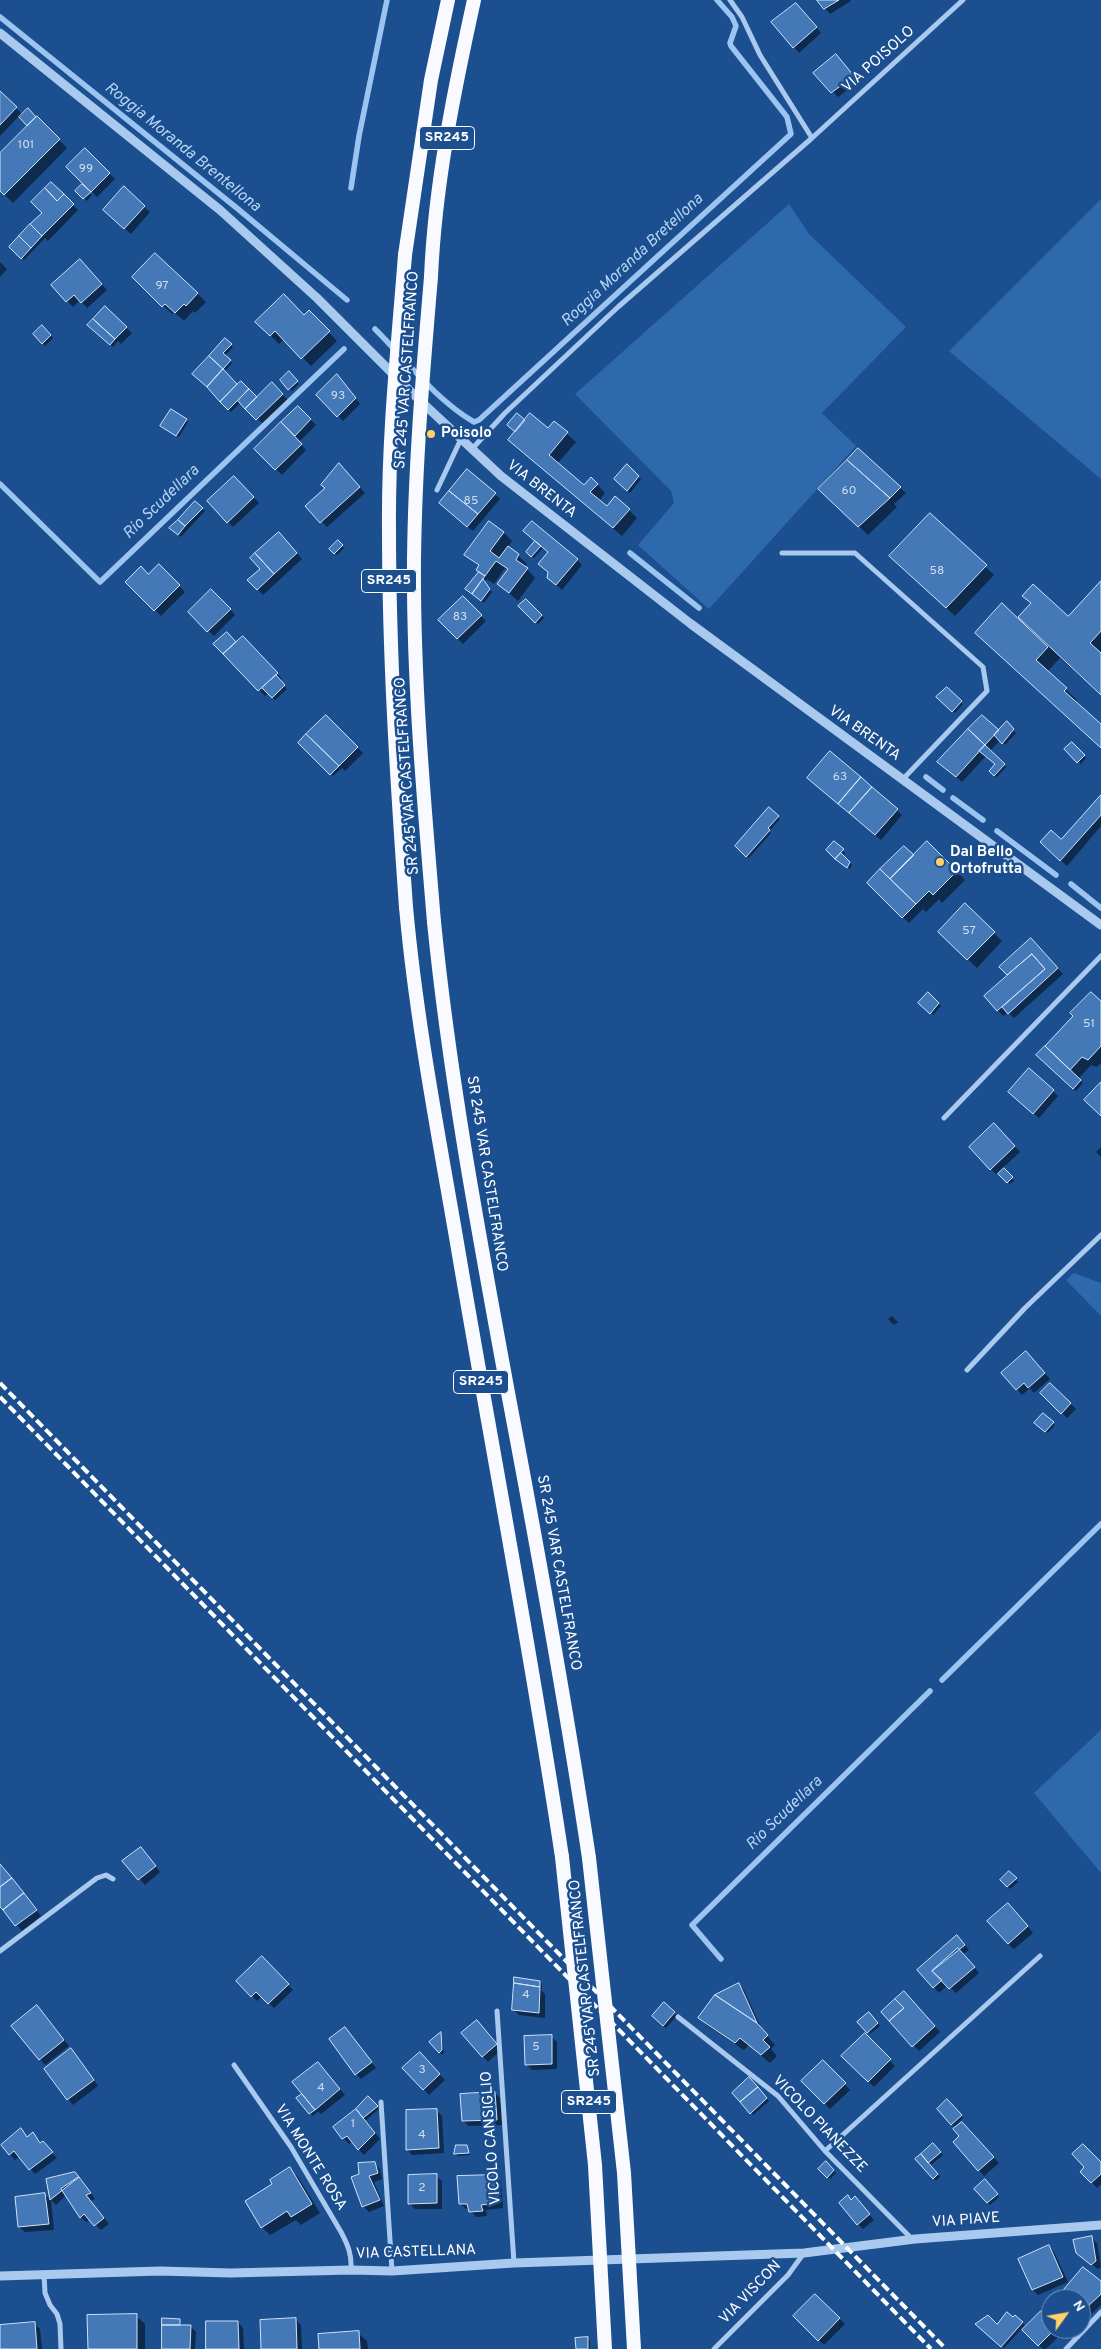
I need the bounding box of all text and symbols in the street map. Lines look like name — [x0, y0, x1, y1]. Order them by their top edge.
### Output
street label: VIA POISOLO — [839, 23, 919, 97]
water label: Roggia Moranda Brentellona — [100, 79, 264, 217]
road number: SR245 — [420, 126, 474, 150]
house number: 101 — [18, 139, 34, 153]
house number: 99 — [79, 163, 93, 177]
water label: Roggia Moranda Bretellona — [558, 190, 708, 332]
street label: SR 245 VAR CASTELFRANCO — [392, 270, 424, 470]
house number: 97 — [155, 280, 169, 294]
house number: 93 — [331, 390, 345, 404]
place label: Poisolo — [441, 425, 492, 443]
marker: Poisolo — [425, 428, 437, 440]
street label: VIA BRENTA — [502, 457, 580, 523]
water label: Rio Scudellara — [120, 462, 204, 544]
house number: 60 — [842, 485, 856, 499]
house number: 85 — [464, 495, 478, 509]
house number: 58 — [930, 565, 944, 579]
road number: SR245 — [362, 570, 416, 592]
house number: 83 — [453, 611, 467, 625]
street label: SR 245 VAR CASTELFRANCO — [392, 676, 424, 876]
street label: VIA BRENTA — [825, 703, 903, 765]
house number: 63 — [833, 771, 847, 785]
place label: Dal Bello Ortofrutta — [950, 844, 1022, 879]
marker: Dal Bello Ortofrutta — [934, 856, 946, 868]
house number: 57 — [962, 925, 976, 939]
house number: 51 — [1083, 1018, 1095, 1032]
street label: SR 245 VAR CASTELFRANCO — [462, 1075, 510, 1273]
road number: SR245 — [454, 1370, 508, 1394]
street label: SR 245 VAR CASTELFRANCO — [532, 1474, 584, 1672]
water label: Rio Scudellara — [743, 1773, 827, 1855]
street label: SR 245 VAR CASTELFRANCO — [567, 1878, 605, 2078]
house number: 4 — [522, 1989, 530, 2003]
house number: 5 — [532, 2041, 540, 2055]
house number: 3 — [418, 2064, 426, 2078]
street label: VICOLO CANSIGLIO — [478, 2070, 506, 2206]
street label: VICOLO PIANEZZE — [768, 2073, 870, 2177]
house number: 4 — [317, 2082, 325, 2096]
road number: SR245 — [562, 2090, 616, 2114]
street label: VIA MONTE ROSA — [270, 2102, 350, 2214]
house number: 1 — [351, 2118, 355, 2132]
house number: 4 — [418, 2129, 426, 2143]
house number: 2 — [418, 2182, 426, 2196]
street label: VIA PIAVE — [931, 2210, 1001, 2232]
street label: VIA CASTELLANA — [356, 2242, 476, 2264]
street label: VIA VISCON — [716, 2257, 786, 2329]
north arrow — [1041, 2289, 1091, 2339]
text: N — [1068, 2298, 1088, 2315]

